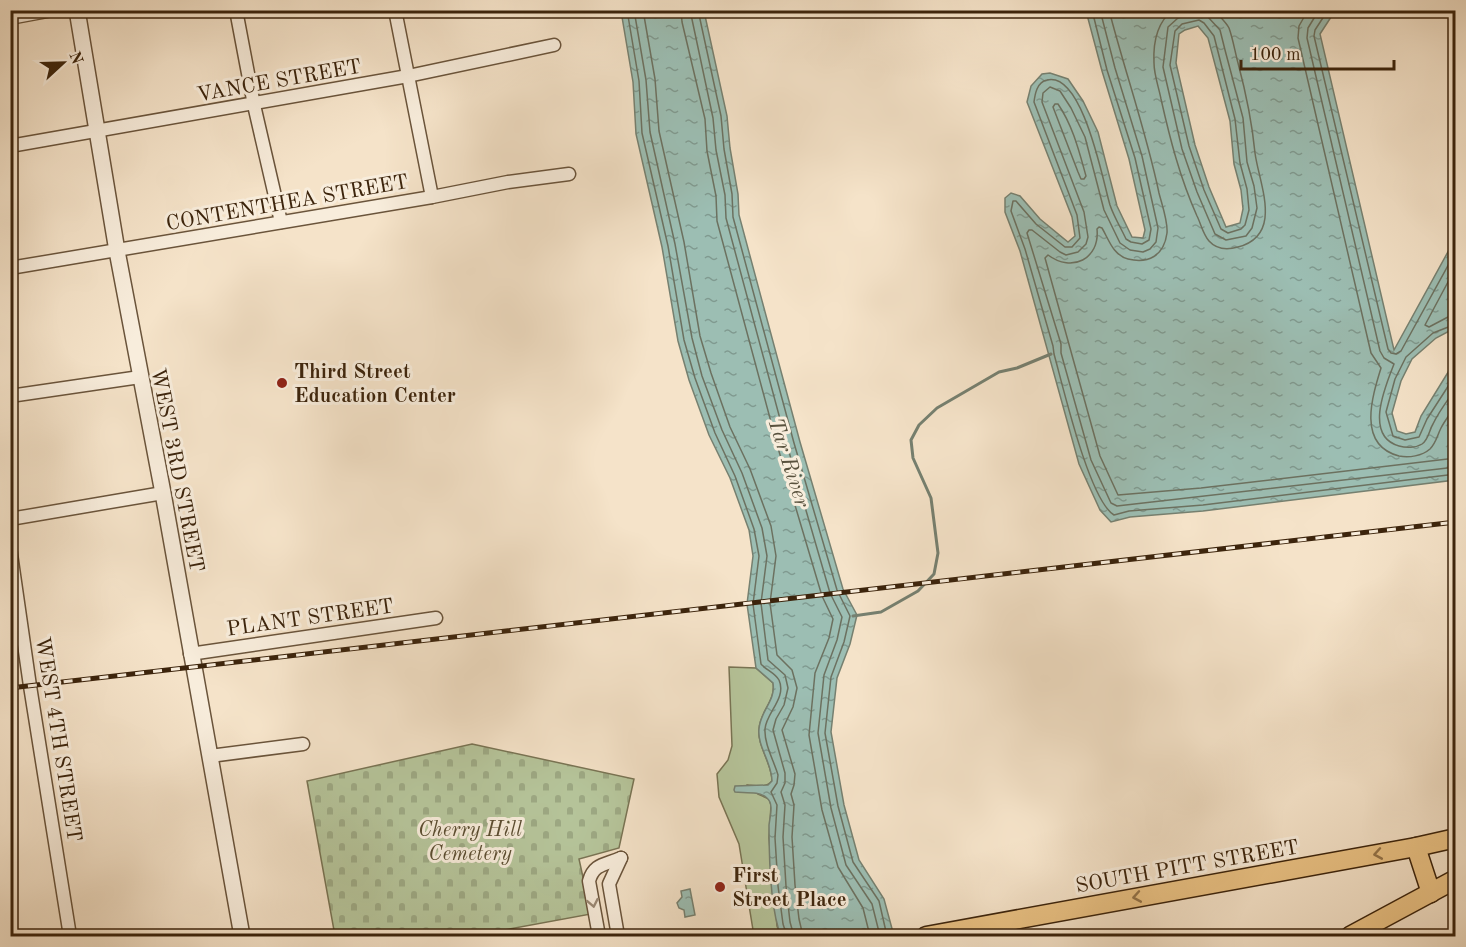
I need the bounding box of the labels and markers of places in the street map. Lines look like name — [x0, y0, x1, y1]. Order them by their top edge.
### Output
place label: Third Street Education Center — [294, 362, 456, 407]
marker: Third Street Education Center — [275, 376, 289, 390]
place label: First Street Place — [732, 866, 847, 911]
marker: First Street Place — [713, 880, 727, 894]

